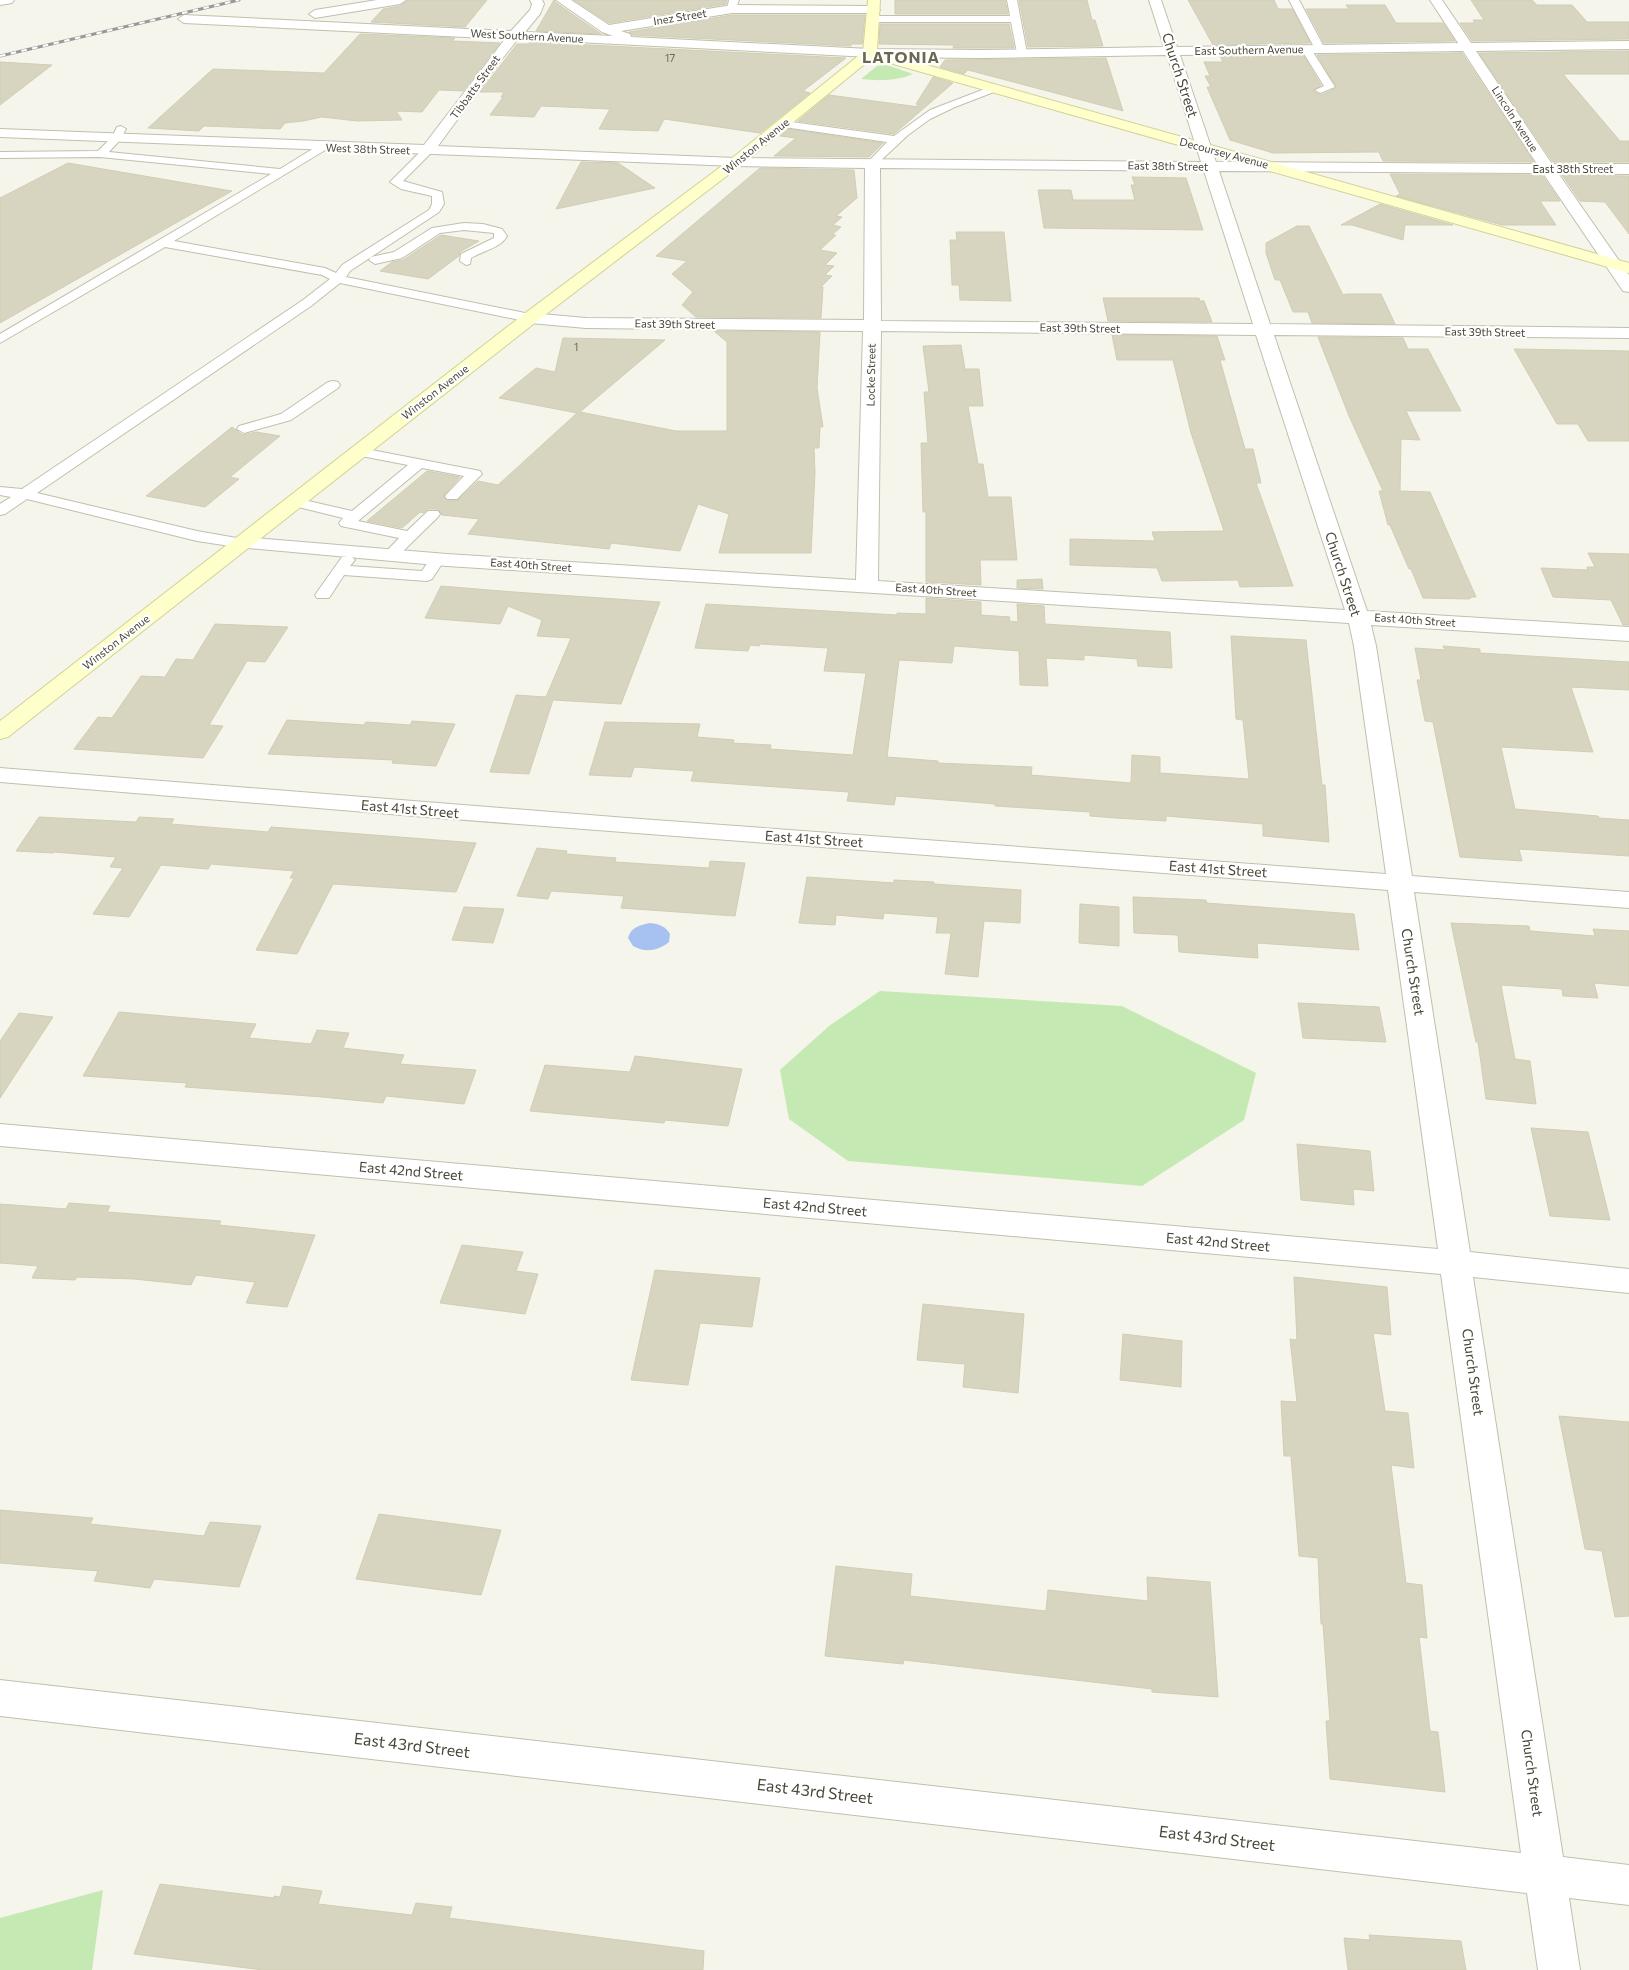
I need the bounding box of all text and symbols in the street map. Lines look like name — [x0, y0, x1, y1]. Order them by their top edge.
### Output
street label: Inez Street — [652, 6, 708, 27]
street label: West Southern Avenue — [470, 26, 584, 45]
street label: Church Street — [1159, 30, 1202, 120]
street label: East Southern Avenue — [1194, 42, 1304, 57]
district label: LATONIA — [862, 47, 940, 66]
house number: 17 — [665, 51, 675, 64]
street label: Tibbatts Street — [447, 52, 502, 121]
street label: Lincoln Avenue — [1489, 84, 1541, 154]
street label: Winston Avenue — [720, 115, 792, 176]
street label: Decoursey Avenue — [1178, 134, 1270, 171]
street label: West 38th Street — [325, 141, 411, 156]
street label: East 38th Street — [1127, 158, 1209, 173]
street label: East 38th Street — [1533, 162, 1614, 175]
street label: East 39th Street — [634, 316, 716, 331]
street label: East 39th Street — [1039, 320, 1121, 335]
street label: East 39th Street — [1444, 324, 1526, 339]
house number: 1 — [574, 340, 578, 353]
street label: Locke Street — [863, 343, 878, 407]
street label: Winston Avenue — [399, 361, 471, 422]
street label: Church Street — [1322, 529, 1365, 619]
street label: East 40th Street — [490, 555, 573, 574]
street label: East 40th Street — [895, 580, 978, 599]
street label: East 40th Street — [1374, 610, 1457, 629]
street label: Winston Avenue — [80, 611, 152, 672]
street label: East 41st Street — [360, 796, 460, 821]
street label: East 41st Street — [764, 827, 864, 850]
street label: East 41st Street — [1168, 857, 1268, 880]
street label: Church Street — [1398, 927, 1429, 1017]
street label: East 42nd Street — [358, 1157, 464, 1184]
street label: East 42nd Street — [762, 1193, 868, 1220]
street label: East 42nd Street — [1165, 1228, 1271, 1255]
street label: Church Street — [1459, 1327, 1488, 1417]
street label: East 43rd Street — [353, 1728, 472, 1761]
street label: Church Street — [1518, 1728, 1547, 1818]
street label: East 43rd Street — [756, 1774, 875, 1807]
street label: East 43rd Street — [1158, 1821, 1277, 1854]

